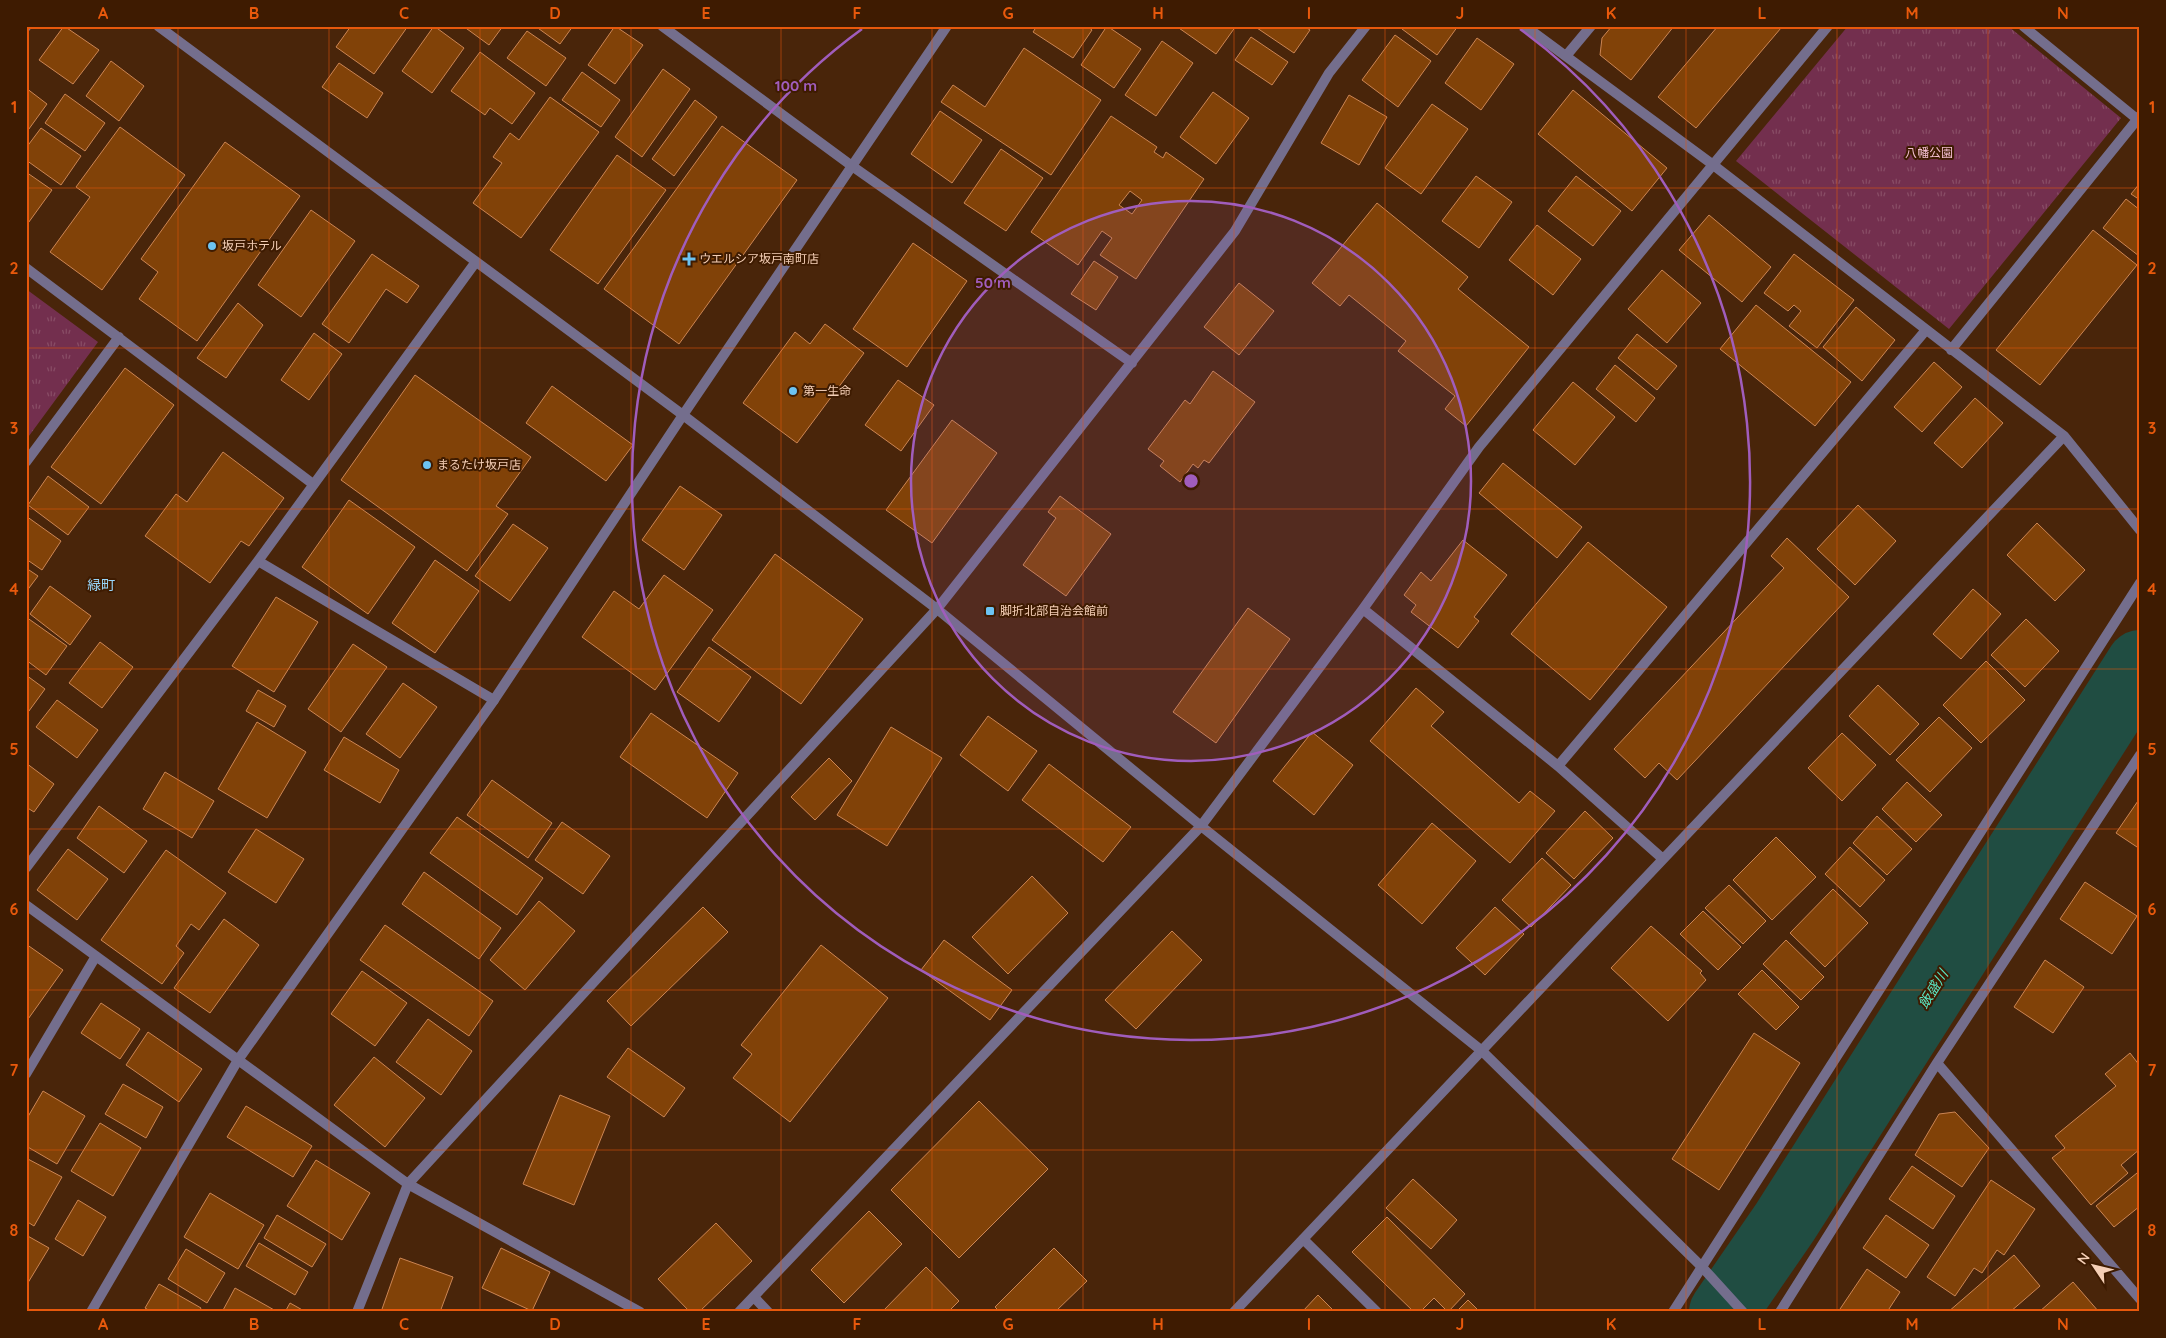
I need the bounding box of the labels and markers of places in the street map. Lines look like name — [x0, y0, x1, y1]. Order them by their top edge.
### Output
place label: 坂戸ホテル — [222, 238, 282, 253]
marker: 坂戸ホテル — [206, 240, 218, 252]
place label: ウエルシア坂戸南町店 — [699, 251, 819, 266]
marker: ウエルシア坂戸南町店 — [683, 253, 695, 265]
place label: 第一生命 — [803, 383, 851, 398]
marker: 第一生命 — [787, 385, 799, 397]
place label: まるたけ坂戸店 — [437, 457, 521, 472]
marker: まるたけ坂戸店 — [421, 459, 433, 471]
centre of rings — [1182, 472, 1200, 490]
place label: 脚折北部自治会館前 — [1000, 603, 1108, 618]
marker: 脚折北部自治会館前 — [984, 605, 996, 617]

